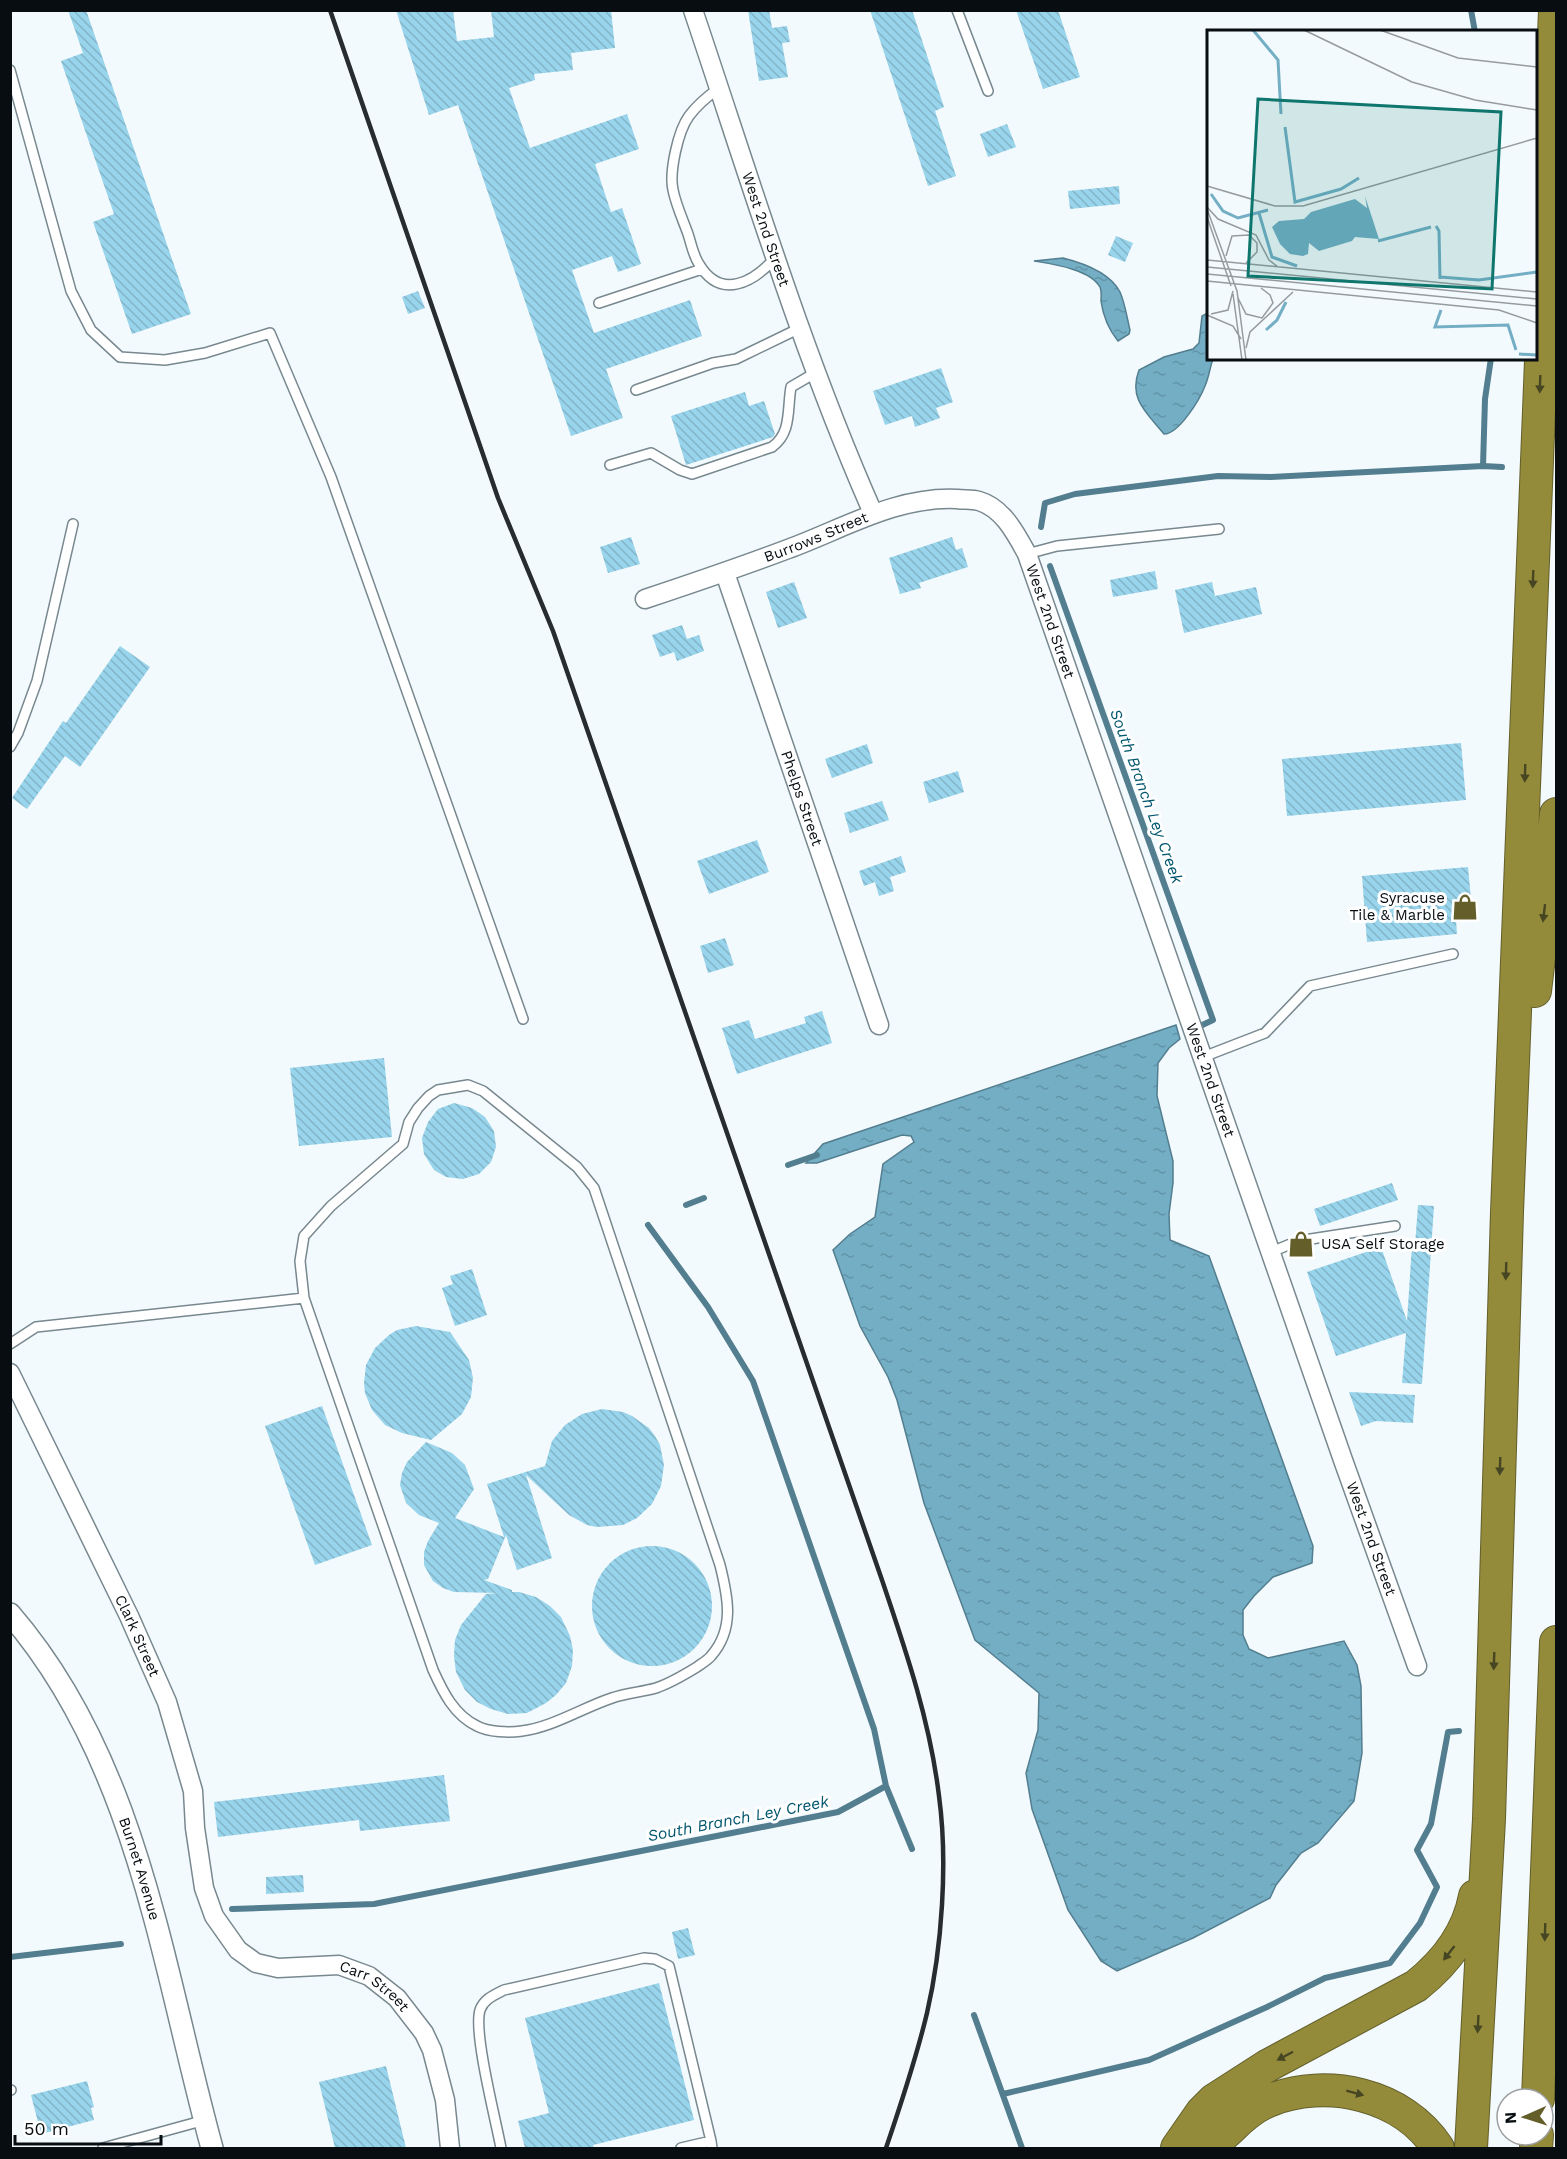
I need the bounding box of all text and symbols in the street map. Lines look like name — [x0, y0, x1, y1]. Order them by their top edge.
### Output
inset map — [1207, 30, 1537, 360]
street label: West 2nd Street — [738, 170, 794, 290]
one-way arrow — [1536, 374, 1545, 393]
street label: Burrows Street — [762, 508, 871, 566]
street label: West 2nd Street — [1022, 562, 1079, 681]
one-way arrow — [1528, 569, 1537, 588]
water label: South Branch Ley Creek — [1106, 706, 1187, 887]
street label: Phelps Street — [777, 748, 827, 849]
one-way arrow — [1520, 764, 1529, 783]
place label: Syracuse Tile & Marble — [1349, 889, 1445, 924]
shop icon: Syracuse Tile & Marble — [1450, 892, 1480, 922]
one-way arrow — [1540, 904, 1549, 923]
street label: West 2nd Street — [1182, 1021, 1239, 1140]
shop icon: USA Self Storage — [1286, 1229, 1316, 1259]
place label: USA Self Storage — [1321, 1235, 1445, 1253]
one-way arrow — [1501, 1261, 1510, 1280]
one-way arrow — [1495, 1456, 1504, 1475]
street label: West 2nd Street — [1343, 1479, 1400, 1599]
street label: Clark Street — [111, 1592, 164, 1680]
one-way arrow — [1489, 1651, 1498, 1670]
water label: South Branch Ley Creek — [646, 1791, 832, 1845]
street label: Burnet Avenue — [115, 1815, 164, 1922]
one-way arrow — [1540, 1922, 1549, 1941]
one-way arrow — [1443, 1946, 1455, 1961]
street label: Carr Street — [337, 1957, 414, 2016]
one-way arrow — [1473, 2015, 1483, 2034]
one-way arrow — [1276, 2051, 1293, 2061]
north arrow — [1495, 2087, 1555, 2147]
one-way arrow — [1346, 2089, 1364, 2099]
scale bar — [15, 2108, 160, 2146]
text: N — [1501, 2111, 1520, 2124]
text: 50 m — [24, 2118, 69, 2139]

